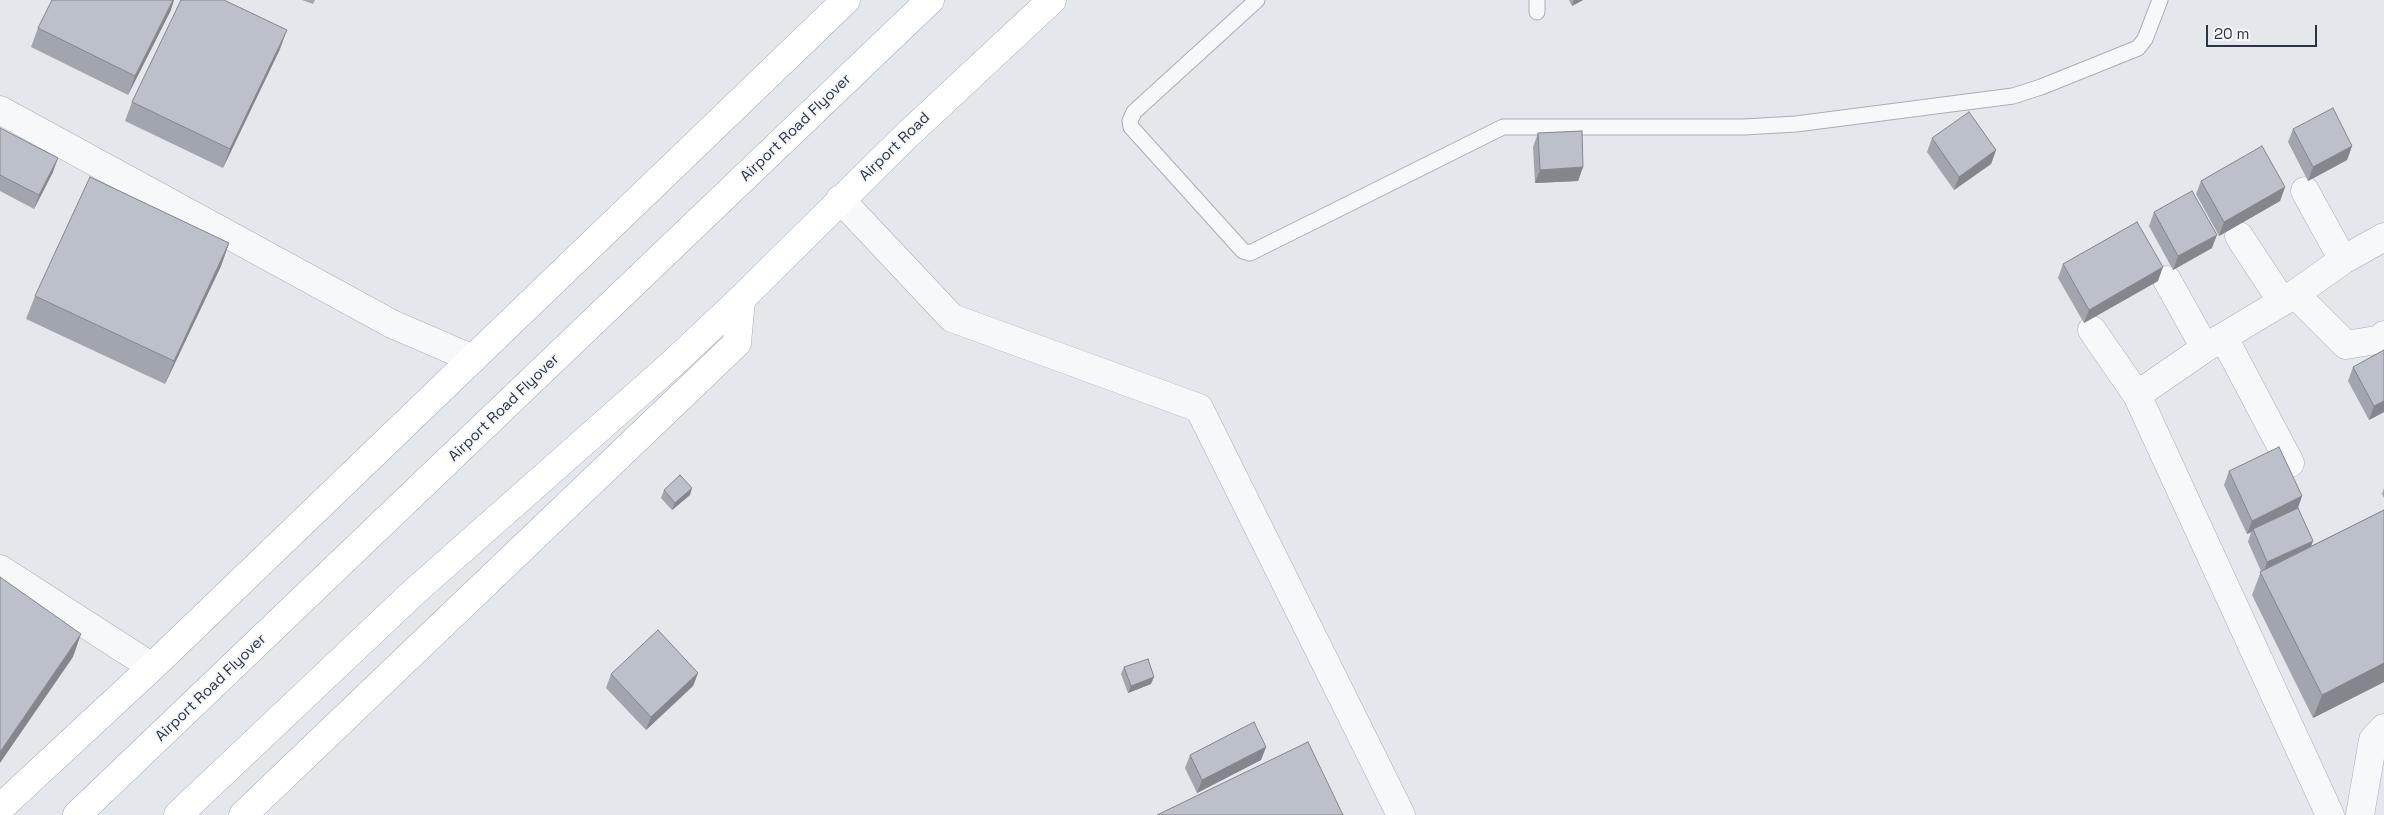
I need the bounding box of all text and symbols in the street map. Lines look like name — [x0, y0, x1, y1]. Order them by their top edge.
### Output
scale bar — [2209, 15, 2320, 47]
text: 20 m — [2214, 24, 2249, 43]
street label: Airport Road Flyover — [737, 70, 855, 186]
street label: Airport Road — [856, 109, 934, 185]
street label: Airport Road Flyover — [445, 350, 563, 466]
street label: Airport Road Flyover — [152, 630, 270, 746]

